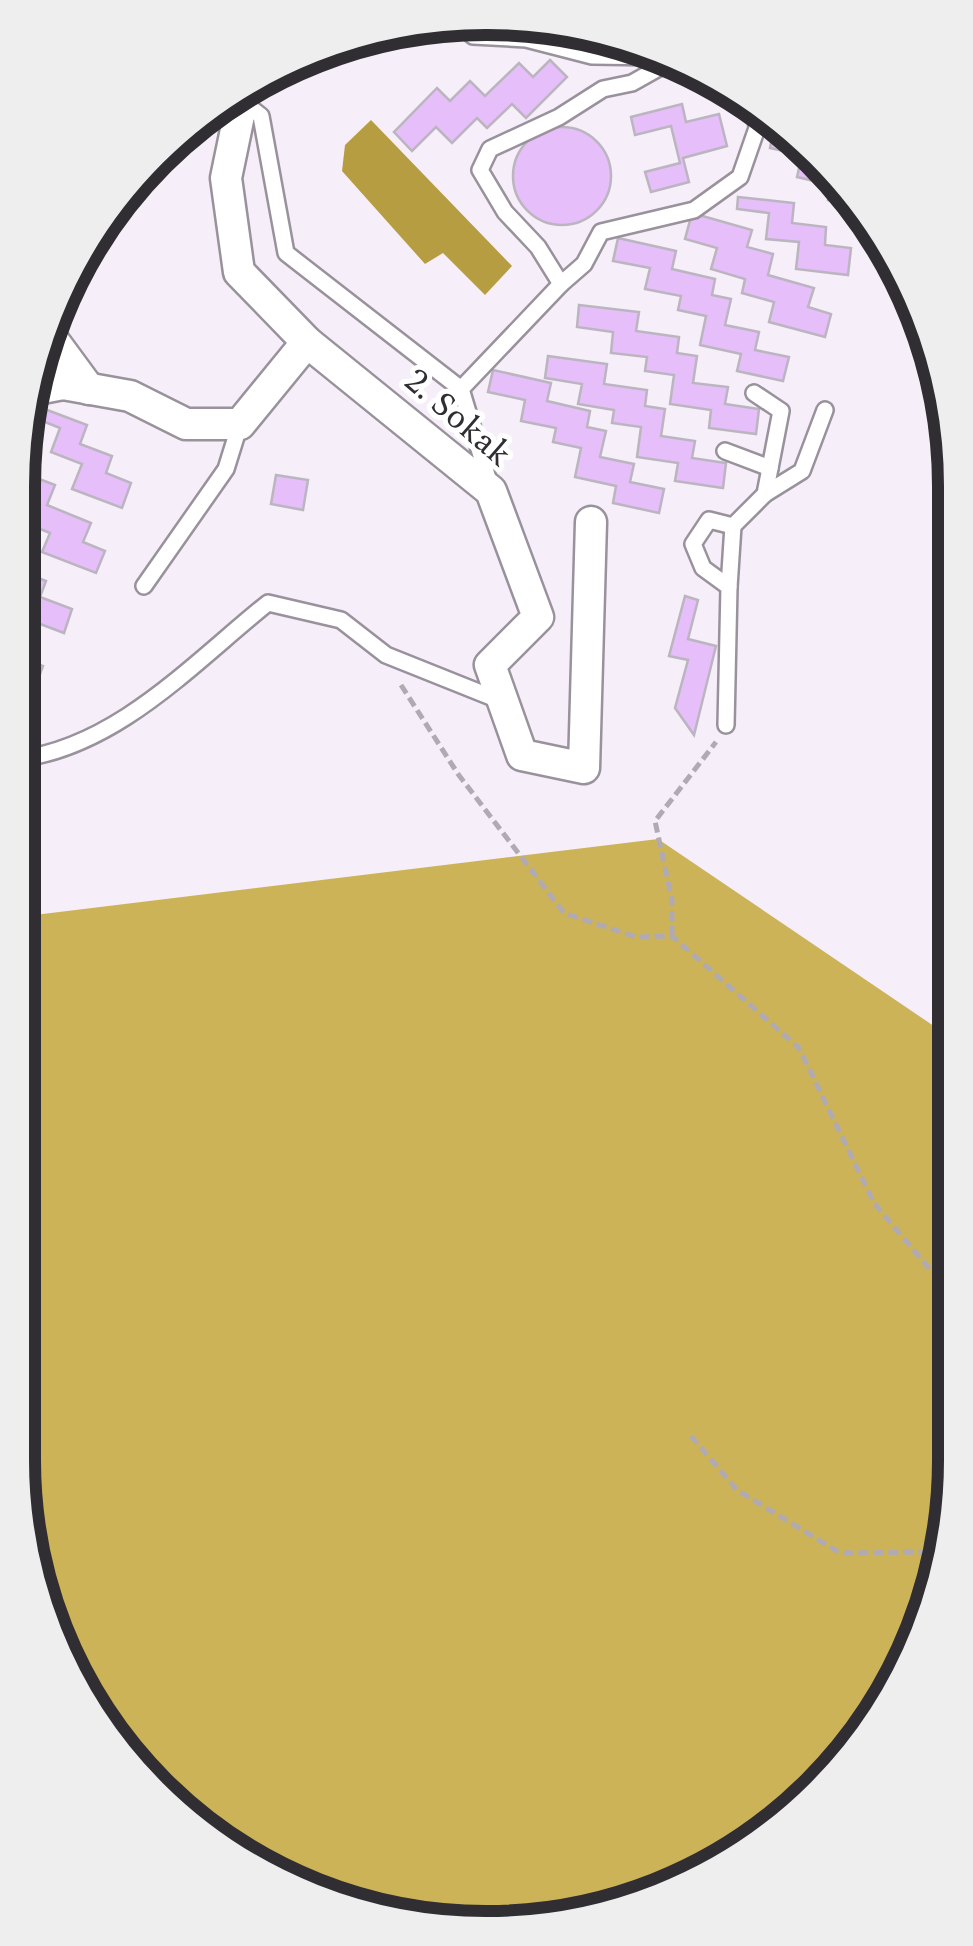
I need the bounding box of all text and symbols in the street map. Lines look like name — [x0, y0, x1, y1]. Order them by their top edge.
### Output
street label: 2. Sokak — [392, 356, 524, 480]

